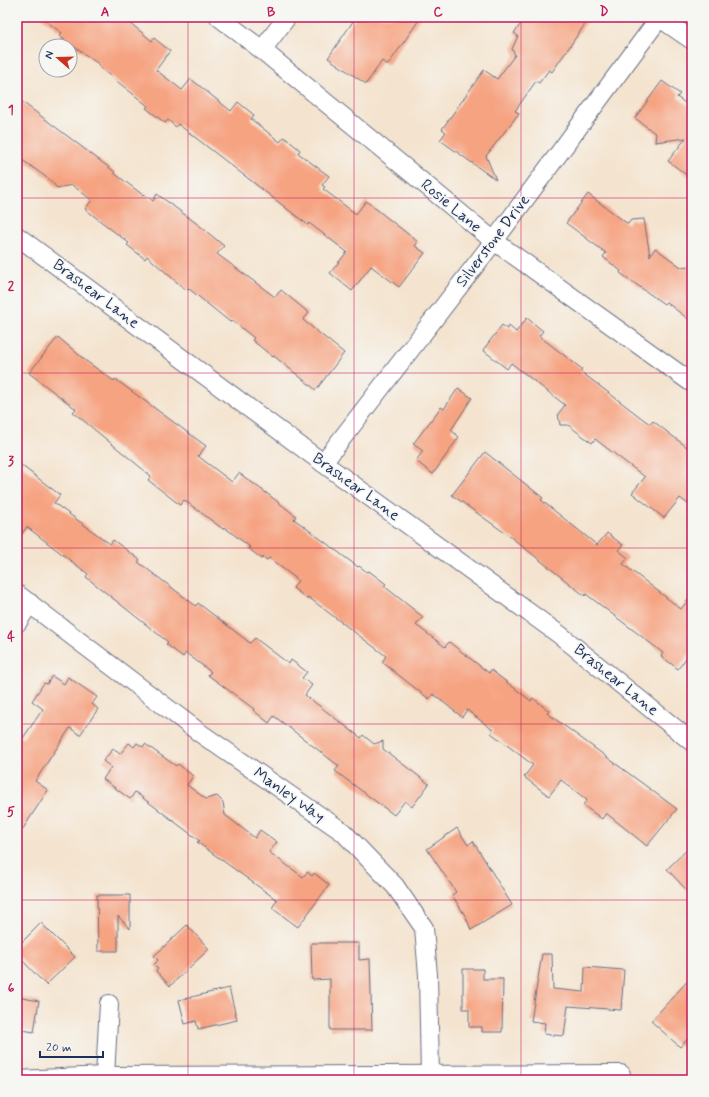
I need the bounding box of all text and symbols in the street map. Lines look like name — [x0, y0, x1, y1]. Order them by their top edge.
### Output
text: A — [101, 4, 109, 21]
text: B — [267, 4, 276, 21]
text: C — [433, 4, 443, 21]
text: D — [600, 4, 609, 21]
north arrow — [38, 38, 78, 78]
text: N — [42, 49, 57, 61]
text: 1 — [8, 102, 14, 119]
street label: Rosie Lane — [416, 174, 486, 238]
street label: Silverstone Drive — [451, 190, 535, 291]
street label: Brashear Lane — [48, 255, 144, 334]
text: 2 — [8, 278, 15, 295]
street label: Brashear Lane — [308, 448, 404, 526]
text: 3 — [8, 453, 14, 470]
text: 4 — [7, 629, 15, 646]
street label: Brashear Lane — [569, 639, 663, 721]
street label: Manley Way — [249, 763, 329, 827]
text: 5 — [7, 804, 15, 821]
text: 6 — [8, 980, 15, 997]
scale bar — [40, 1033, 103, 1059]
text: 20 m — [46, 1040, 72, 1056]

